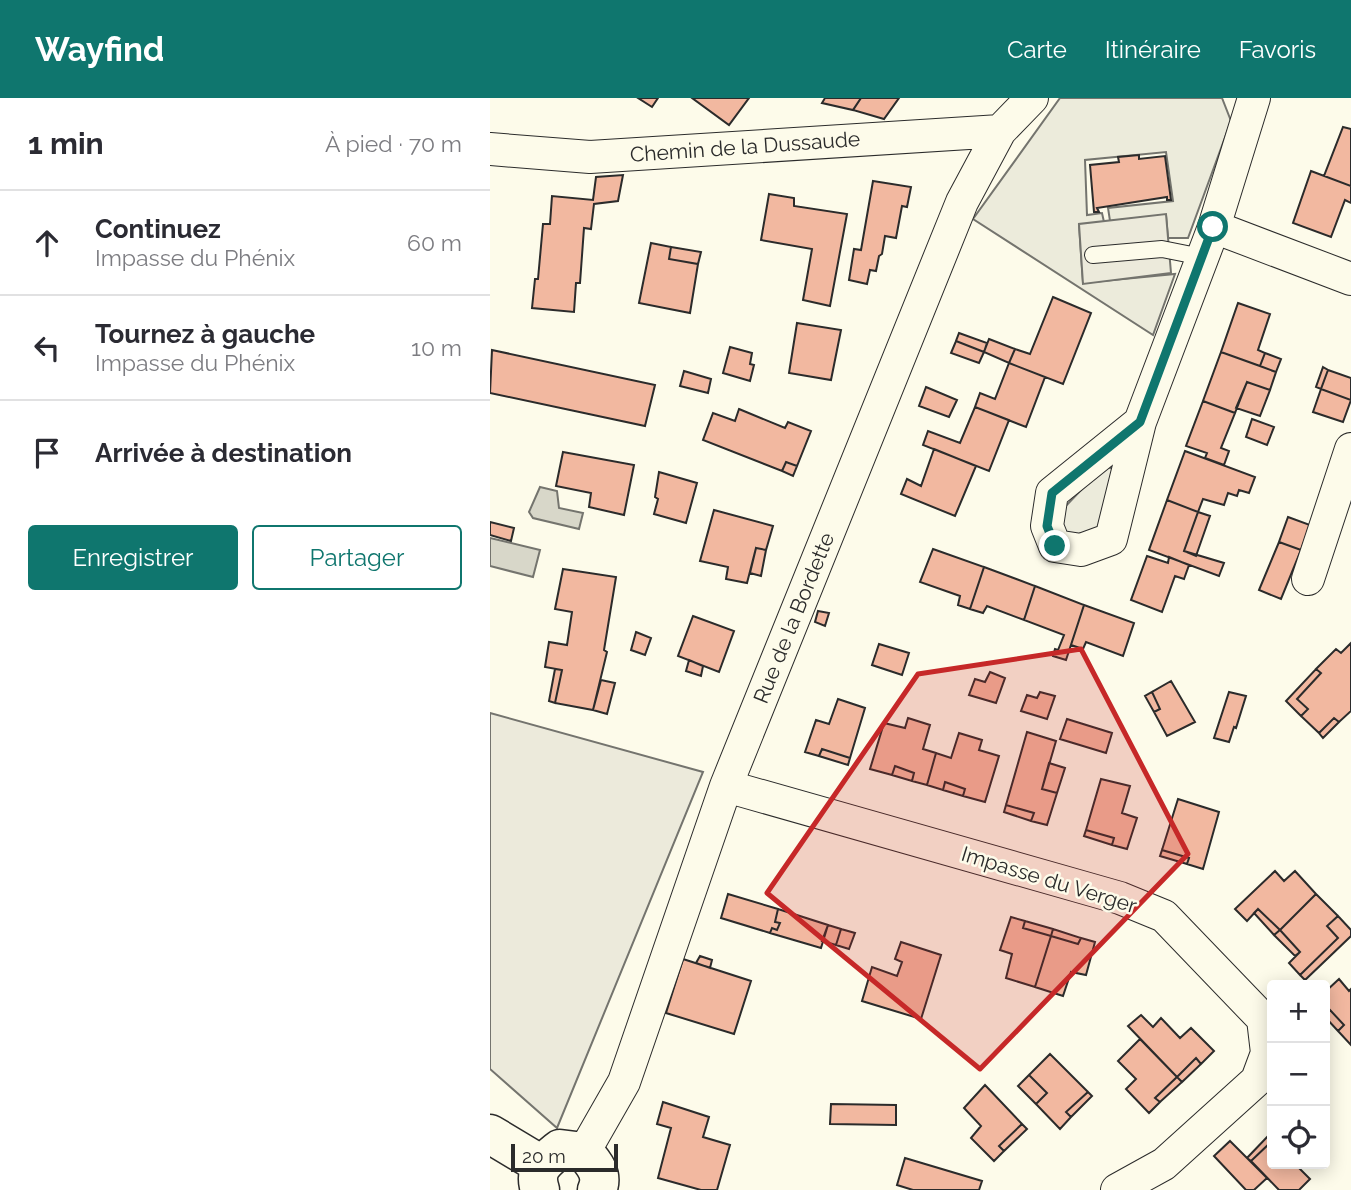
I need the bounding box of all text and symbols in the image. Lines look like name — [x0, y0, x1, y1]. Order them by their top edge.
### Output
text: Wayfind — [35, 30, 164, 69]
text: Carte — [1007, 35, 1067, 64]
text: Itinéraire — [1105, 35, 1201, 64]
text: Favoris — [1239, 35, 1316, 64]
text: 1 min — [28, 126, 104, 161]
street label: Chemin de la Dussaude — [629, 126, 861, 167]
text: À pied · 70 m — [325, 130, 462, 157]
route start — [1197, 211, 1228, 242]
text: Continuez — [95, 214, 221, 244]
icon: ahead — [28, 224, 66, 262]
text: 60 m — [407, 229, 462, 256]
text: Impasse du Phénix — [95, 244, 295, 271]
text: Tournez à gauche — [95, 319, 315, 349]
icon: left — [28, 329, 66, 367]
text: 10 m — [411, 334, 462, 361]
text: Impasse du Phénix — [95, 349, 295, 376]
icon: arrive — [28, 434, 66, 472]
text: Arrivée à destination — [95, 438, 352, 468]
button: Enregistrer — [28, 525, 238, 590]
button: Partager — [252, 525, 462, 590]
street label: Rue de la Bordette — [748, 529, 839, 707]
route end — [1039, 530, 1070, 561]
street label: Impasse du Verger — [958, 841, 1140, 918]
map controls — [1267, 980, 1330, 1169]
button: + — [1267, 980, 1330, 1043]
button: − — [1267, 1043, 1330, 1106]
button: locate — [1267, 1106, 1330, 1169]
scale bar — [511, 1141, 618, 1173]
text: 20 m — [522, 1145, 566, 1167]

